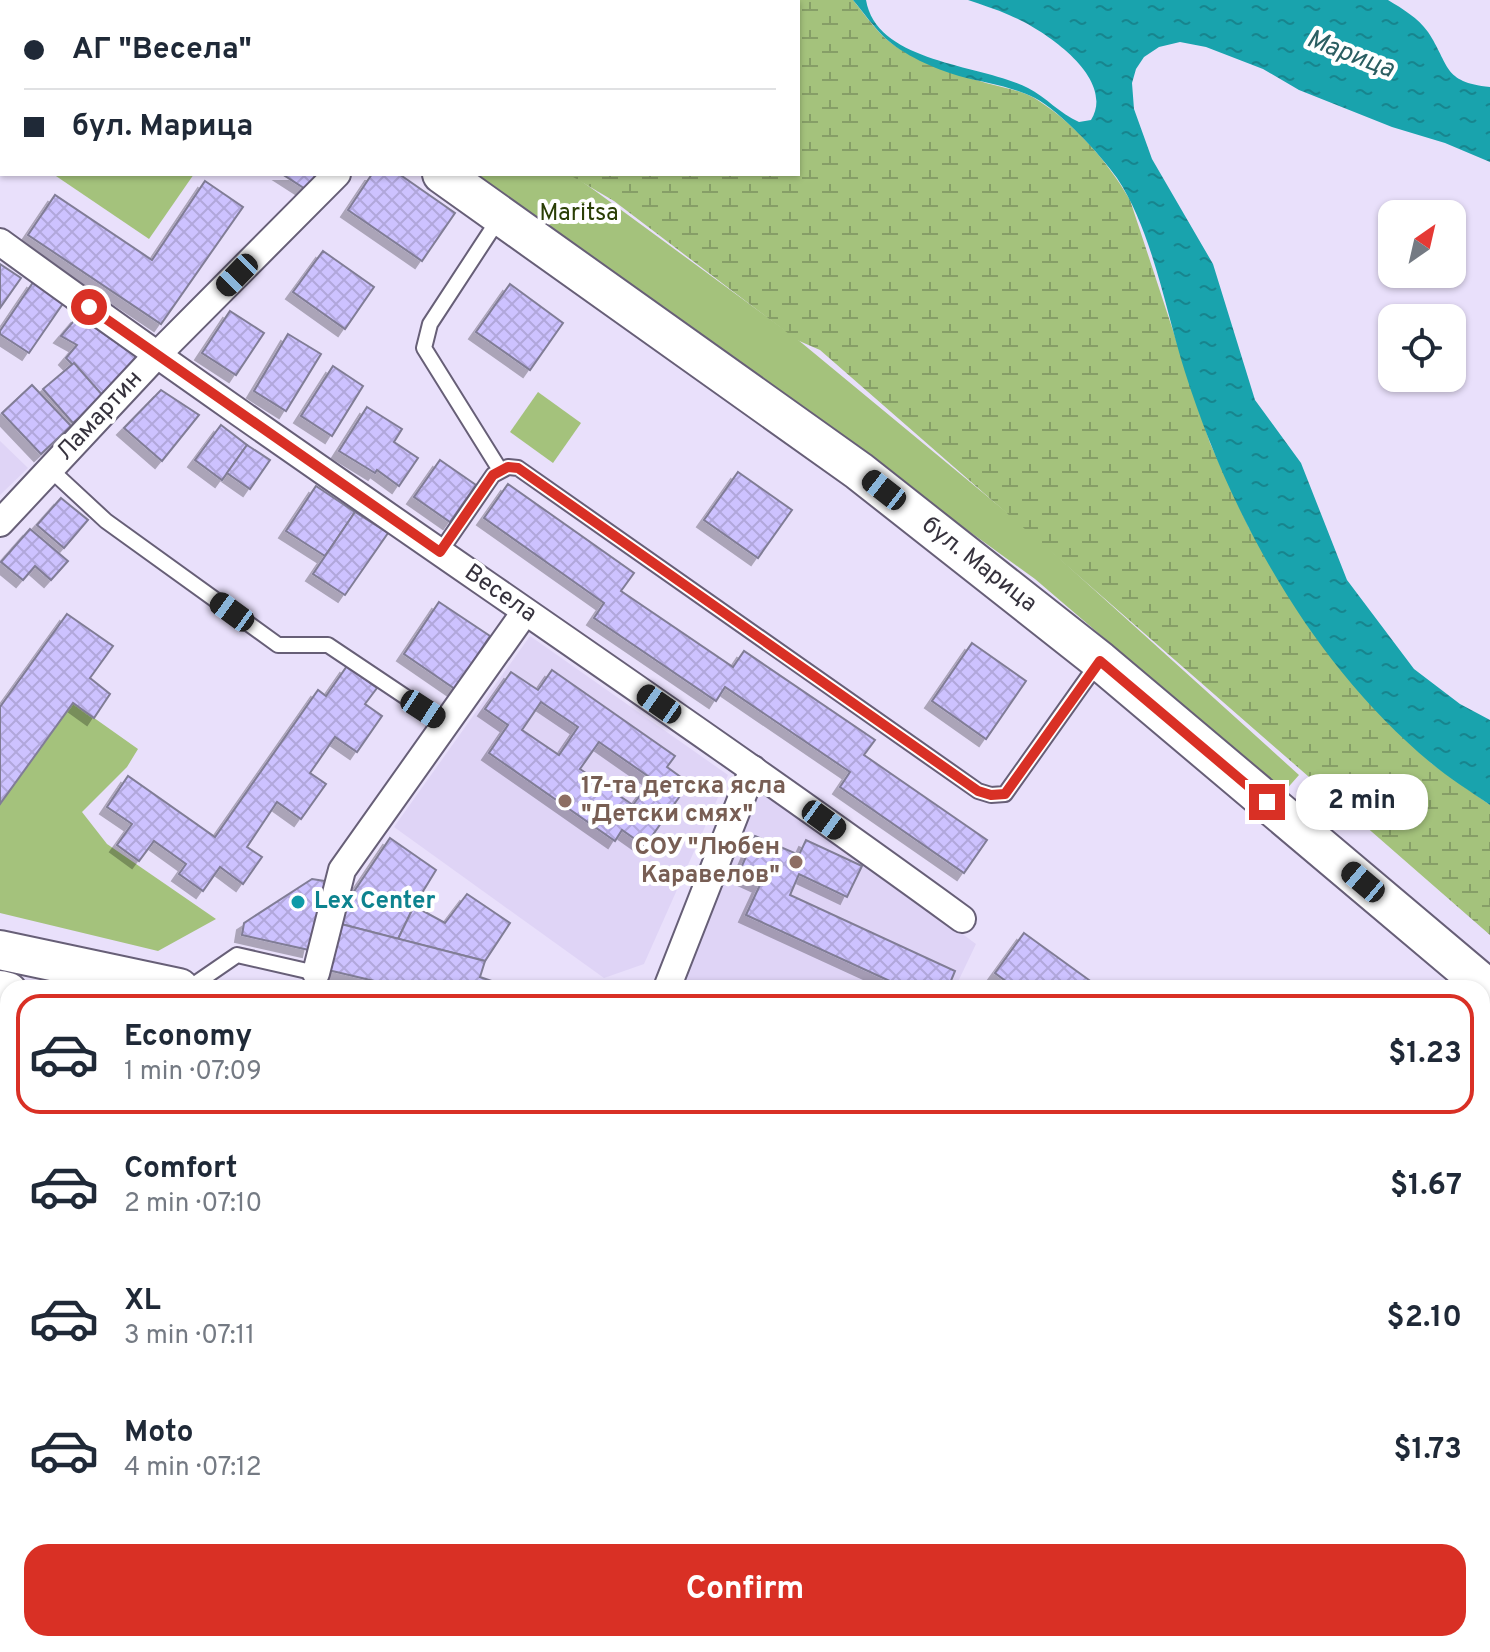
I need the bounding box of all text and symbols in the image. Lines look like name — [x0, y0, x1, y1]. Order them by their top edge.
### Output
water label: Марица — [1302, 23, 1399, 87]
text: АГ "Весела" — [72, 32, 252, 69]
text: бул. Марица — [72, 109, 253, 146]
park label: Maritsa — [539, 199, 619, 229]
north arrow — [1378, 200, 1466, 288]
map controls — [1378, 200, 1466, 392]
car — [212, 249, 262, 301]
route start — [71, 289, 107, 325]
button: locate — [1378, 304, 1466, 392]
street label: Ламартин — [51, 364, 149, 468]
car — [858, 466, 910, 514]
street label: бул. Марица — [915, 511, 1043, 619]
street label: Весела — [458, 558, 542, 630]
car — [206, 588, 258, 636]
car — [632, 680, 686, 728]
car — [396, 686, 450, 732]
place label: 17-та детска ясла "Детски смях" — [581, 772, 786, 830]
callout: 2 min — [1295, 774, 1427, 830]
route end — [1249, 784, 1285, 820]
text: 2 min — [1328, 785, 1396, 818]
marker: 17-та детска ясла "Детски смях" — [556, 792, 574, 810]
car — [798, 796, 850, 844]
place label: СОУ "Любен Каравелов" — [635, 833, 780, 891]
marker: СОУ "Любен Каравелов" — [787, 853, 805, 871]
car — [1337, 857, 1389, 907]
place label: Lex Center — [314, 887, 436, 917]
marker: Lex Center — [289, 893, 307, 911]
icon: car — [28, 1018, 100, 1090]
text: Economy — [124, 1019, 252, 1056]
text: $1.23 — [1388, 1036, 1462, 1073]
text: 1 min · 07:09 — [124, 1056, 262, 1089]
icon: car — [28, 1150, 100, 1222]
text: Comfort — [124, 1151, 237, 1188]
text: $1.67 — [1390, 1168, 1462, 1205]
text: 2 min · 07:10 — [124, 1188, 262, 1221]
icon: car — [28, 1282, 100, 1354]
text: XL — [124, 1283, 161, 1320]
text: $2.10 — [1387, 1300, 1462, 1337]
text: 3 min · 07:11 — [124, 1320, 255, 1353]
icon: car — [28, 1414, 100, 1486]
text: Moto — [124, 1415, 194, 1452]
text: $1.73 — [1393, 1432, 1462, 1469]
text: 4 min · 07:12 — [124, 1452, 262, 1485]
button: Confirm — [24, 1544, 1466, 1636]

